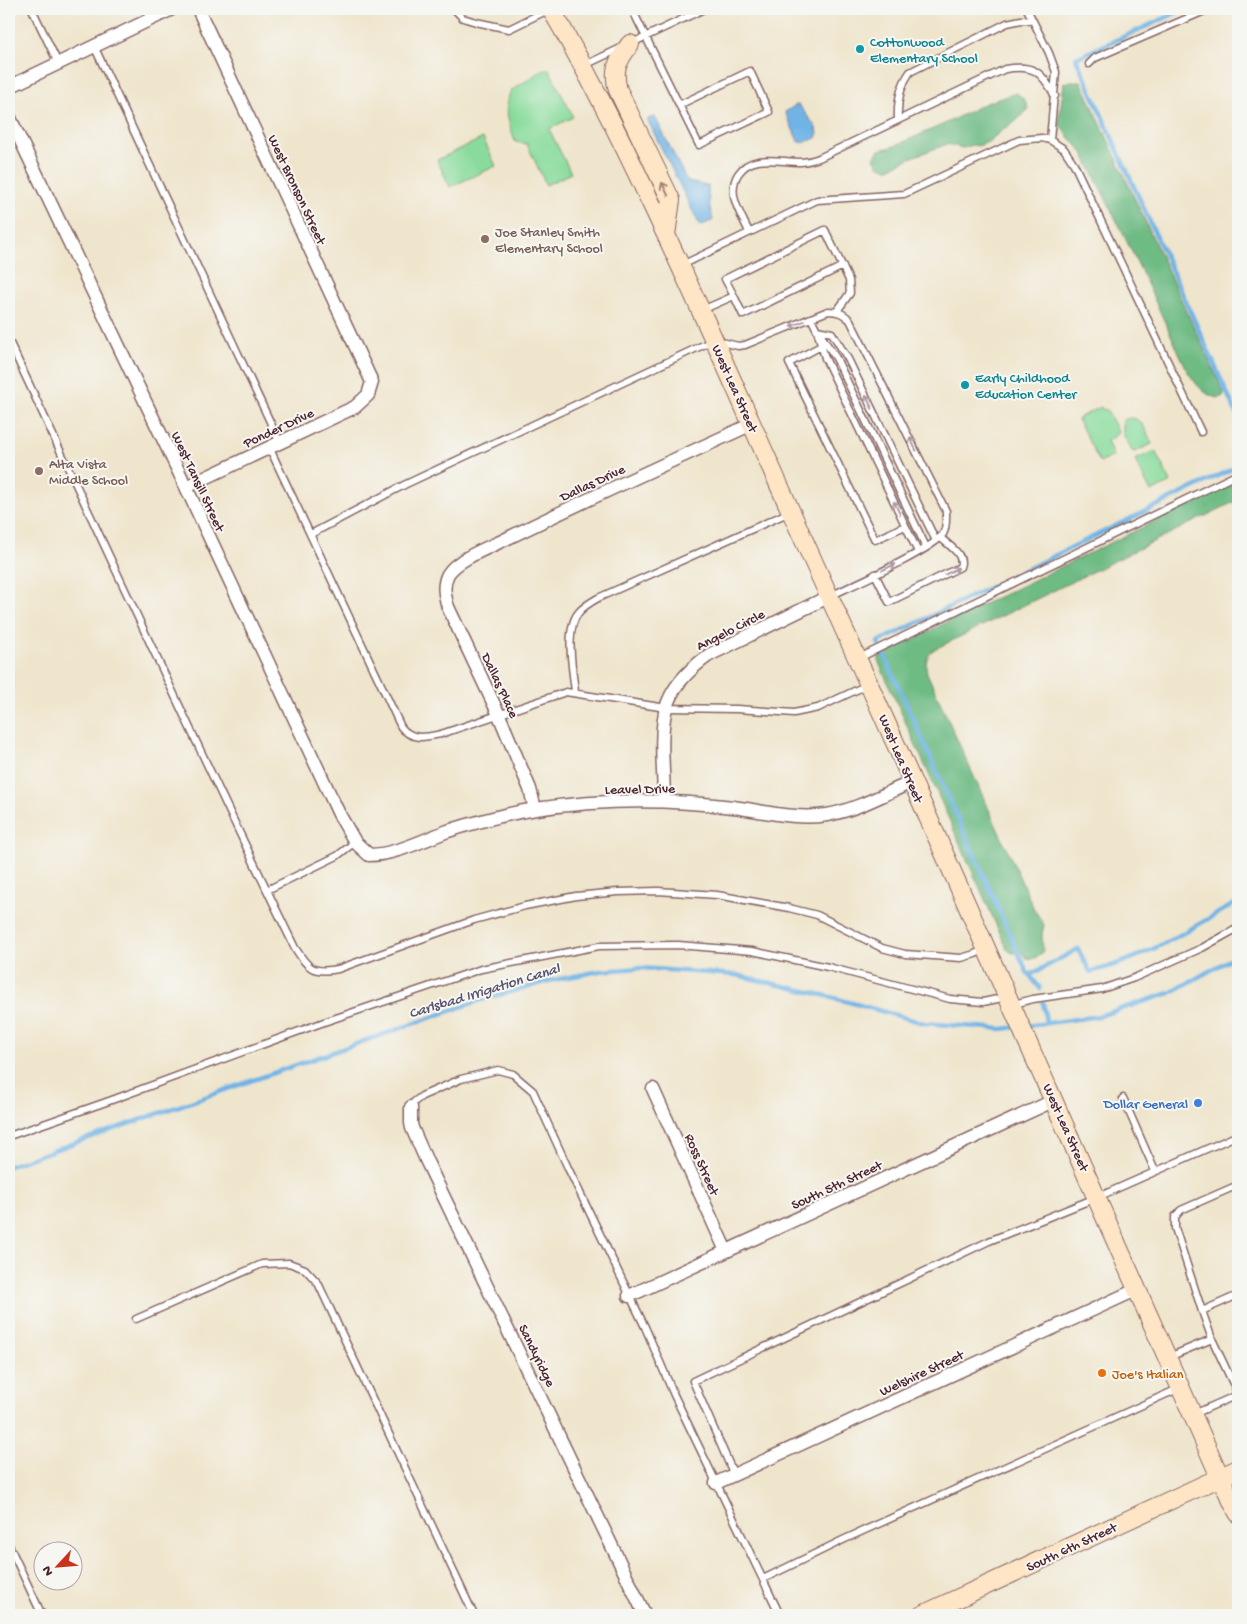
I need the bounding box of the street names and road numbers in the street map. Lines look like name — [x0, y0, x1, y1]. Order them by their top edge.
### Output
street label: West Bronson Street — [263, 133, 329, 249]
street label: West Lea Street — [707, 343, 761, 437]
street label: Ponder Drive — [240, 405, 318, 453]
street label: West Tansill Street — [166, 429, 228, 536]
street label: Dallas Drive — [557, 461, 629, 507]
street label: Angelo Circle — [694, 606, 769, 656]
street label: Dallas Place — [476, 650, 522, 722]
street label: West Lea Street — [873, 712, 926, 807]
street label: Leavel Drive — [605, 781, 676, 800]
street label: West Lea Street — [1038, 1082, 1092, 1176]
street label: Ross Street — [680, 1132, 722, 1200]
street label: South 5th Street — [789, 1157, 886, 1215]
street label: Sandyridge — [513, 1322, 559, 1391]
street label: Welshire Street — [877, 1347, 968, 1401]
street label: South 6th Street — [1024, 1519, 1121, 1577]

